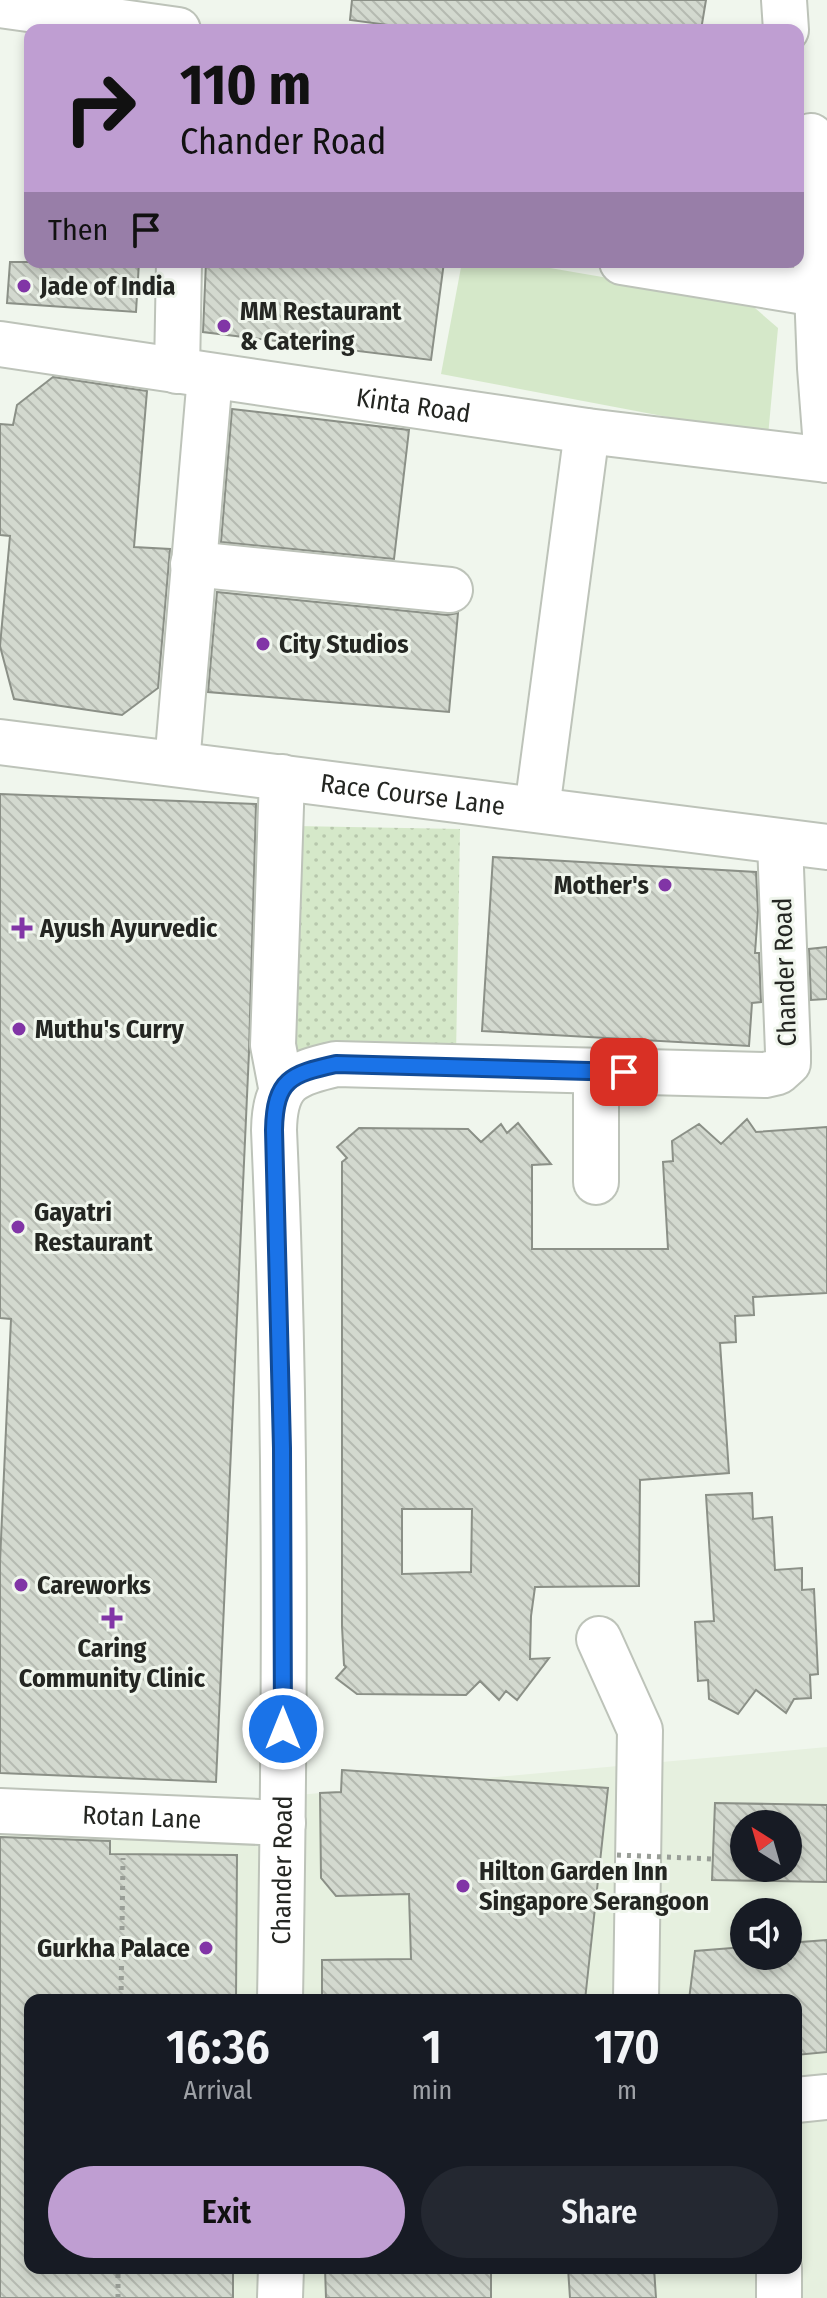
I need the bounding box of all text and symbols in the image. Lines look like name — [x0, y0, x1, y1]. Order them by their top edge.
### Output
text: 110 m — [180, 52, 311, 119]
icon: right — [48, 56, 152, 160]
text: Chander Road — [180, 120, 386, 164]
icon: arrive — [124, 208, 168, 252]
text: Then — [48, 212, 108, 248]
place label: Jade of India — [39, 271, 176, 302]
marker: Jade of India — [15, 277, 33, 295]
place label: MM Restaurant & Catering — [240, 296, 402, 357]
marker: MM Restaurant & Catering — [215, 317, 233, 335]
street label: Kinta Road — [354, 382, 473, 429]
place label: City Studios — [279, 629, 409, 660]
marker: City Studios — [254, 635, 272, 653]
street label: Race Course Lane — [319, 767, 507, 821]
place label: Mother's — [554, 870, 649, 901]
marker: Mother's — [656, 876, 674, 894]
street label: Chander Road — [767, 897, 803, 1047]
place label: Ayush Ayurvedic — [39, 913, 218, 944]
marker: Ayush Ayurvedic — [11, 917, 33, 939]
place label: Muthu's Curry — [35, 1014, 185, 1045]
marker: Muthu's Curry — [10, 1020, 28, 1038]
pin — [590, 1038, 658, 1106]
icon: arrive — [602, 1050, 646, 1094]
place label: Gayatri Restaurant — [34, 1197, 153, 1258]
marker: Gayatri Restaurant — [9, 1218, 27, 1236]
place label: Careworks — [37, 1570, 151, 1601]
marker: Careworks — [12, 1576, 30, 1594]
marker: Caring Community Clinic — [101, 1607, 123, 1629]
place label: Caring Community Clinic — [19, 1633, 206, 1694]
position arrow — [241, 1687, 325, 1771]
street label: Chander Road — [265, 1795, 298, 1945]
street label: Rotan Lane — [82, 1799, 202, 1835]
north arrow — [730, 1810, 802, 1882]
map controls — [730, 1810, 802, 1970]
place label: Hilton Garden Inn Singapore Serangoon — [479, 1856, 709, 1917]
marker: Hilton Garden Inn Singapore Serangoon — [454, 1877, 472, 1895]
button: sound — [730, 1898, 802, 1970]
place label: Gurkha Palace — [37, 1933, 190, 1964]
marker: Gurkha Palace — [197, 1939, 215, 1957]
text: 16:36 — [166, 2018, 270, 2076]
text: 1 — [422, 2018, 442, 2076]
text: 170 — [594, 2018, 660, 2076]
text: Arrival — [183, 2075, 252, 2106]
text: min — [412, 2075, 452, 2106]
text: m — [617, 2075, 637, 2106]
button: Exit — [48, 2166, 405, 2258]
button: Share — [421, 2166, 778, 2258]

